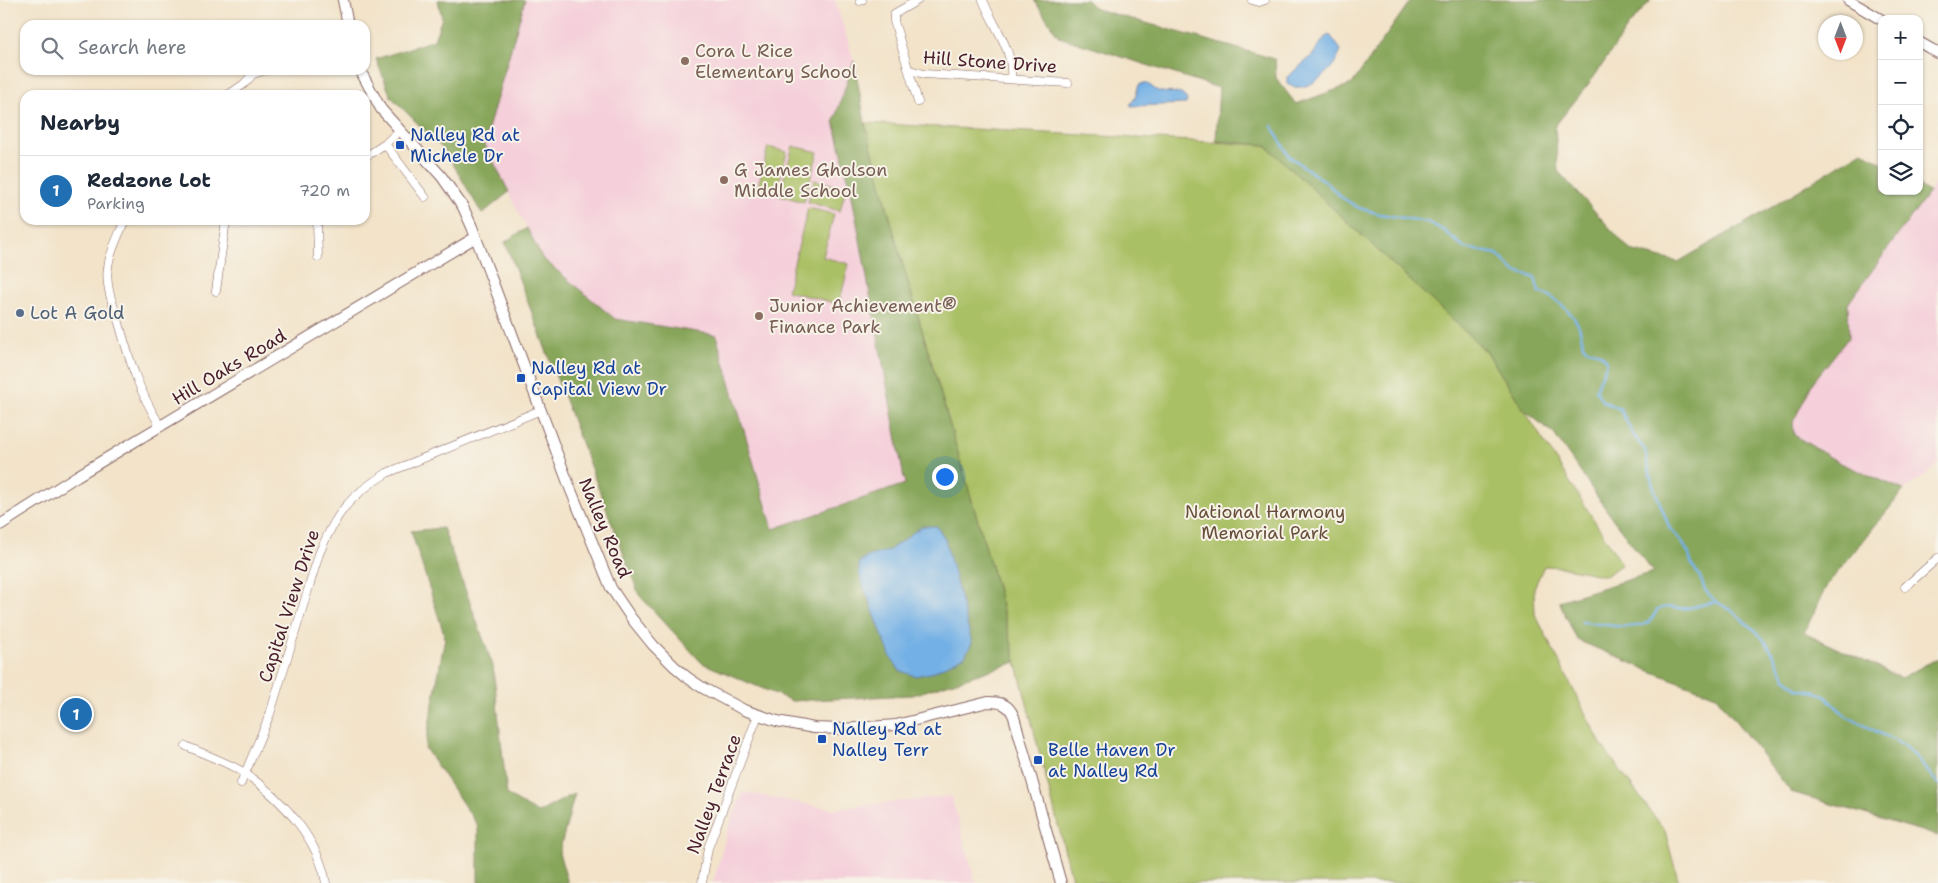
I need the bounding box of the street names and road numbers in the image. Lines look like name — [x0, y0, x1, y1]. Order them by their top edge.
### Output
street label: Hill Stone Drive — [922, 45, 1058, 79]
street label: Hill Oaks Road — [167, 323, 291, 411]
street label: Nalley Road — [573, 474, 637, 582]
street label: Capital View Drive — [253, 526, 325, 686]
street label: Nalley Terrace — [681, 731, 747, 857]

